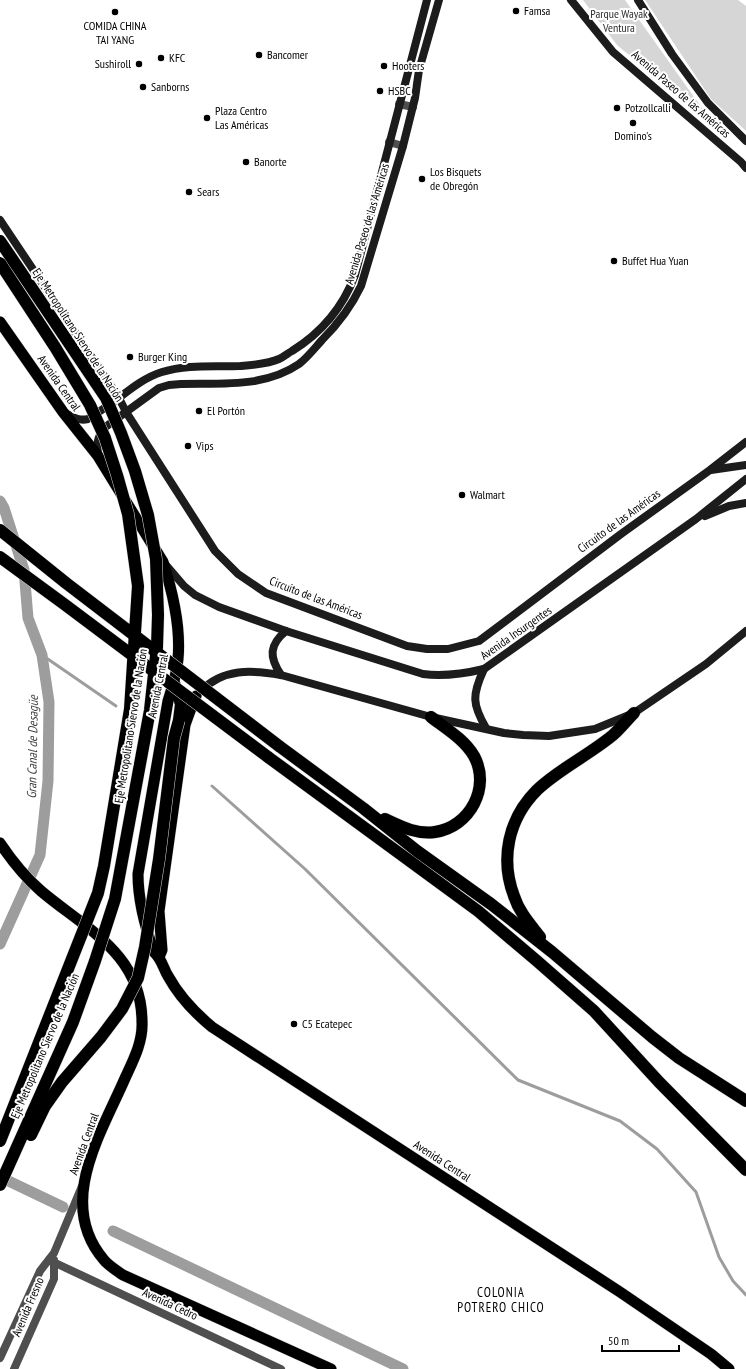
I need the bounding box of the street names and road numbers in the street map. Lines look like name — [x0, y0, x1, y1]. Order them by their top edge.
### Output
street label: Avenida Paseo de las Américas — [629, 47, 734, 141]
street label: Avenida Paseo de las Américas — [341, 161, 392, 286]
street label: Eje Metropolitano Siervo de la Nación — [30, 265, 127, 404]
street label: Avenida Central — [35, 352, 84, 414]
street label: Circuito de las Américas — [574, 486, 663, 556]
street label: Circuito de las Américas — [268, 573, 365, 622]
street label: Avenida Insurgentes — [477, 602, 554, 663]
street label: Eje Metropolitano Siervo de la Nación — [111, 648, 150, 804]
street label: Avenida Central — [144, 652, 171, 719]
street label: Eje Metropolitano Siervo de la Nación — [7, 971, 82, 1121]
street label: Avenida Central — [65, 1111, 102, 1177]
street label: Avenida Central — [411, 1137, 474, 1185]
street label: Avenida Fresno — [8, 1275, 47, 1339]
street label: Avenida Cedro — [140, 1284, 200, 1323]

